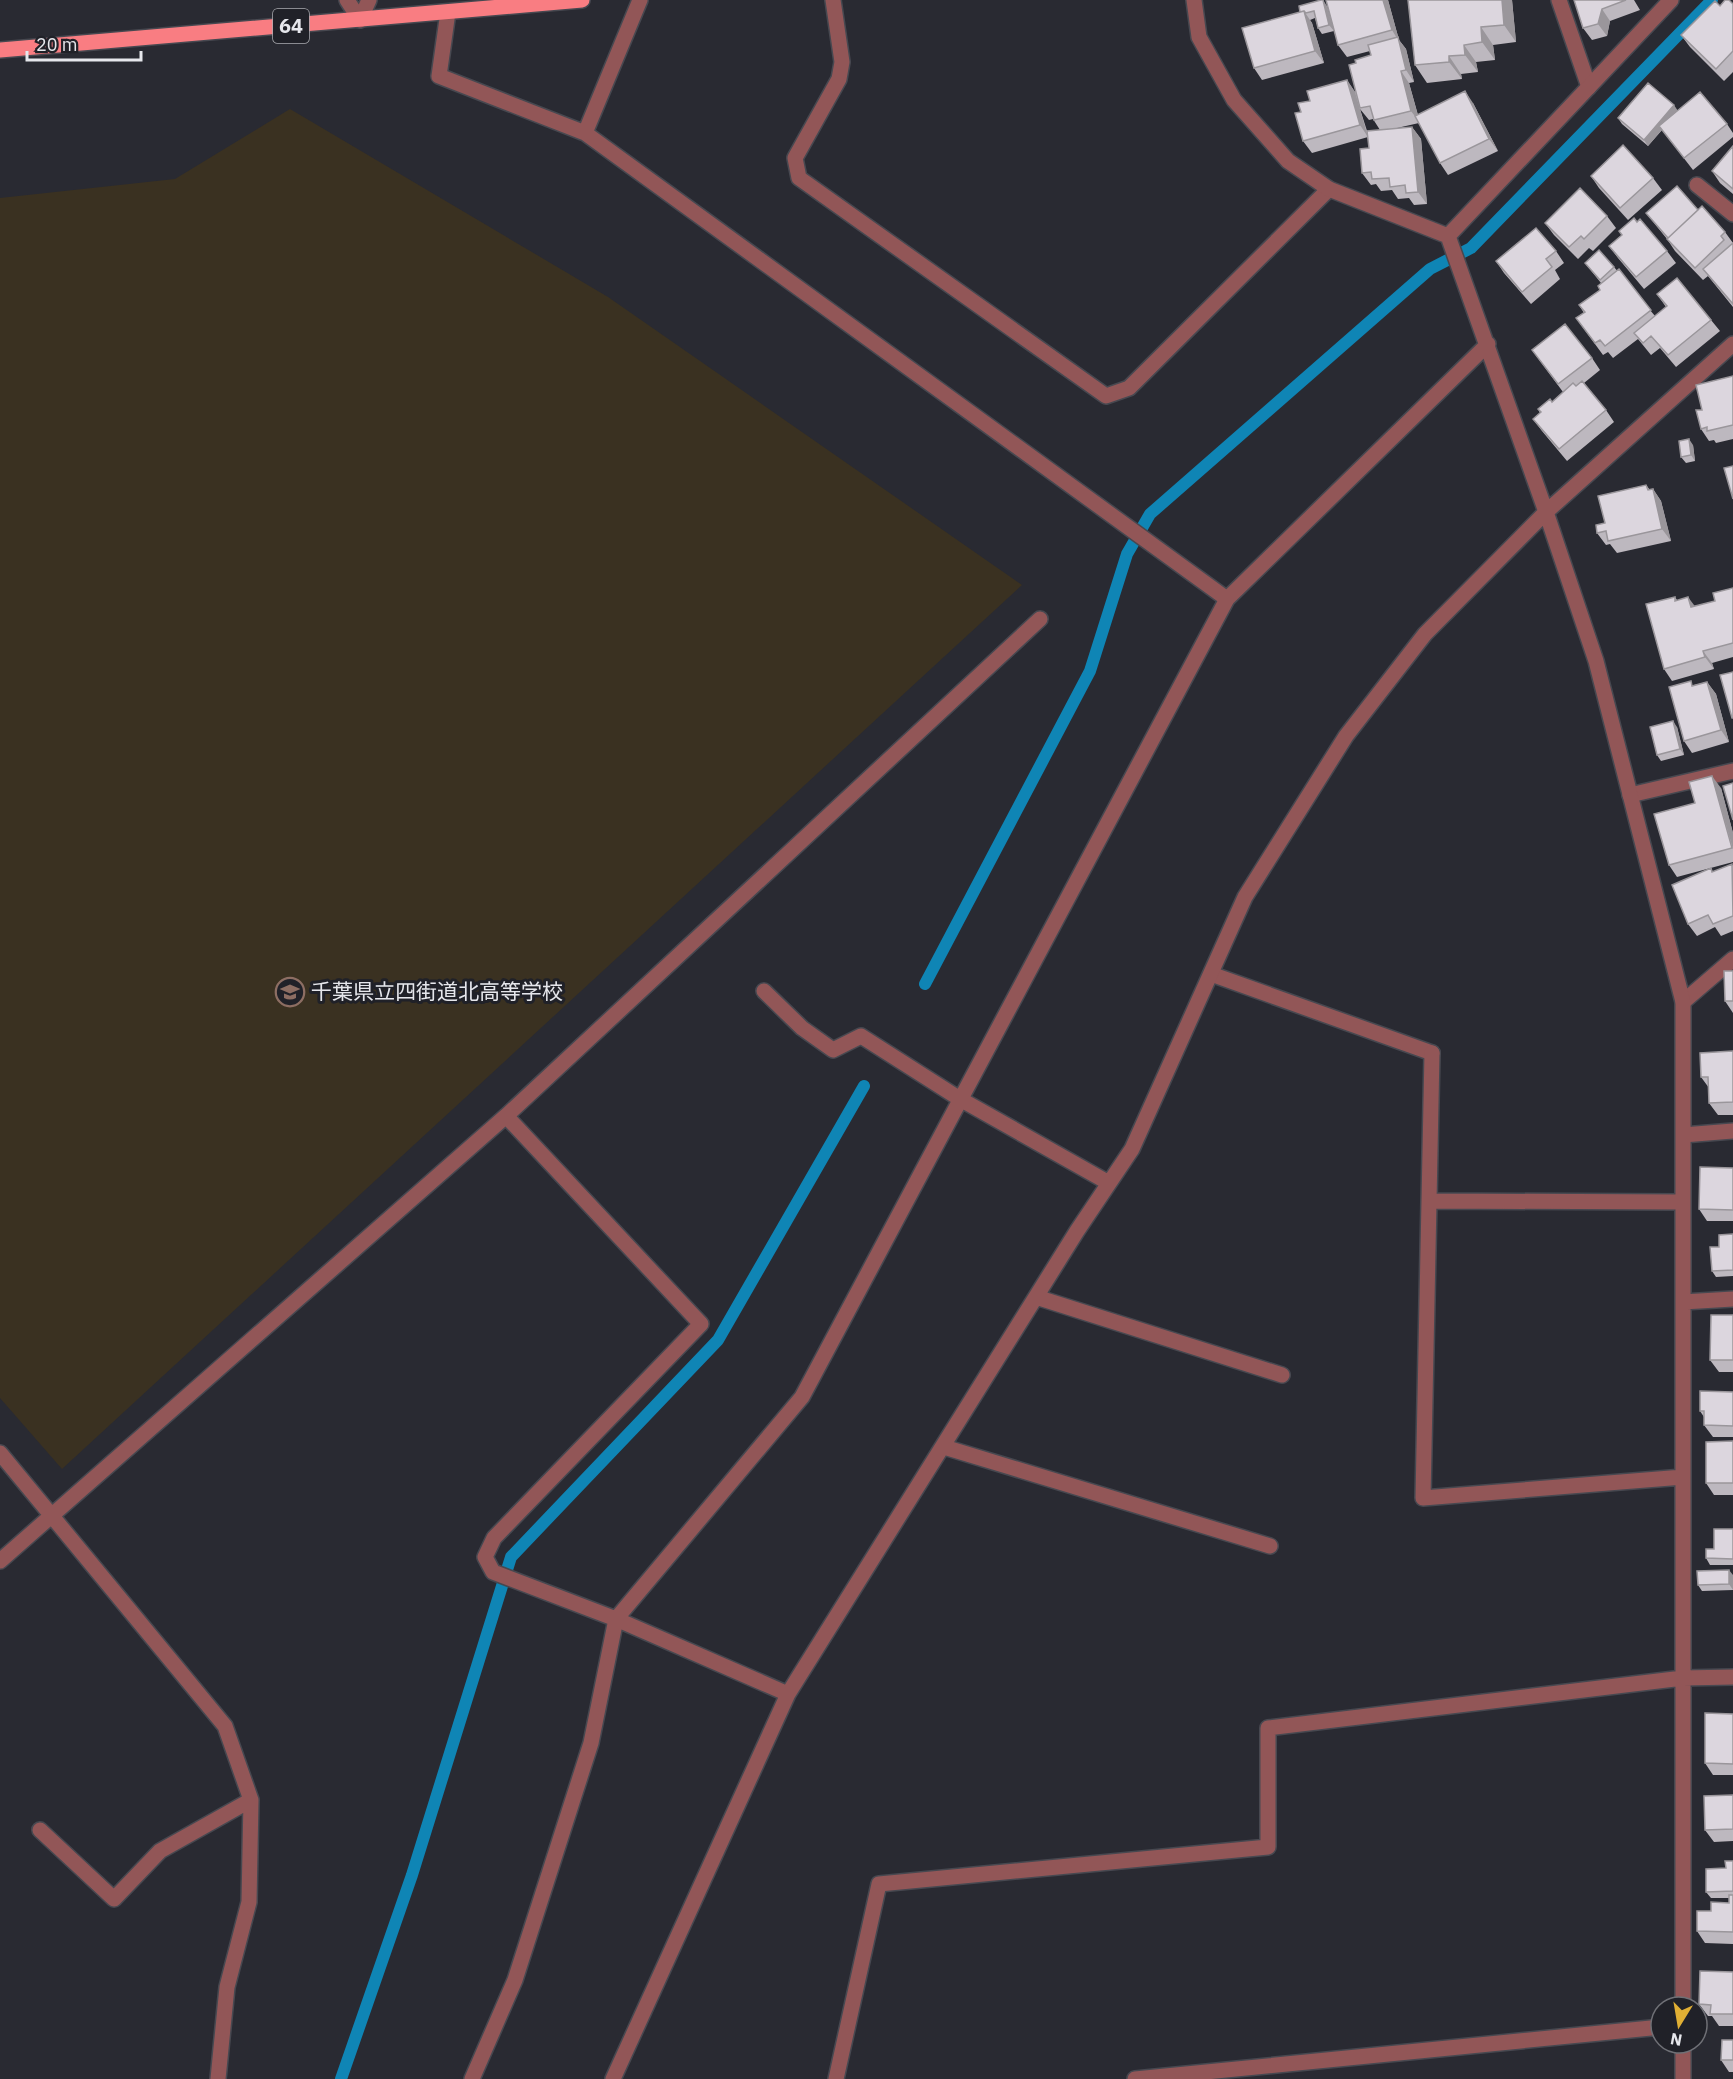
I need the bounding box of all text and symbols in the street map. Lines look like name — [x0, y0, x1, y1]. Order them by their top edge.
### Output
road number: 64 — [273, 9, 309, 43]
scale bar — [27, 24, 141, 62]
text: 20 m — [36, 33, 78, 56]
school or university icon: 千葉県立四街道北高等学校 — [274, 976, 306, 1008]
place label: 千葉県立四街道北高等学校 — [311, 977, 563, 1005]
north arrow — [1649, 1995, 1709, 2055]
text: N — [1669, 2029, 1684, 2051]

